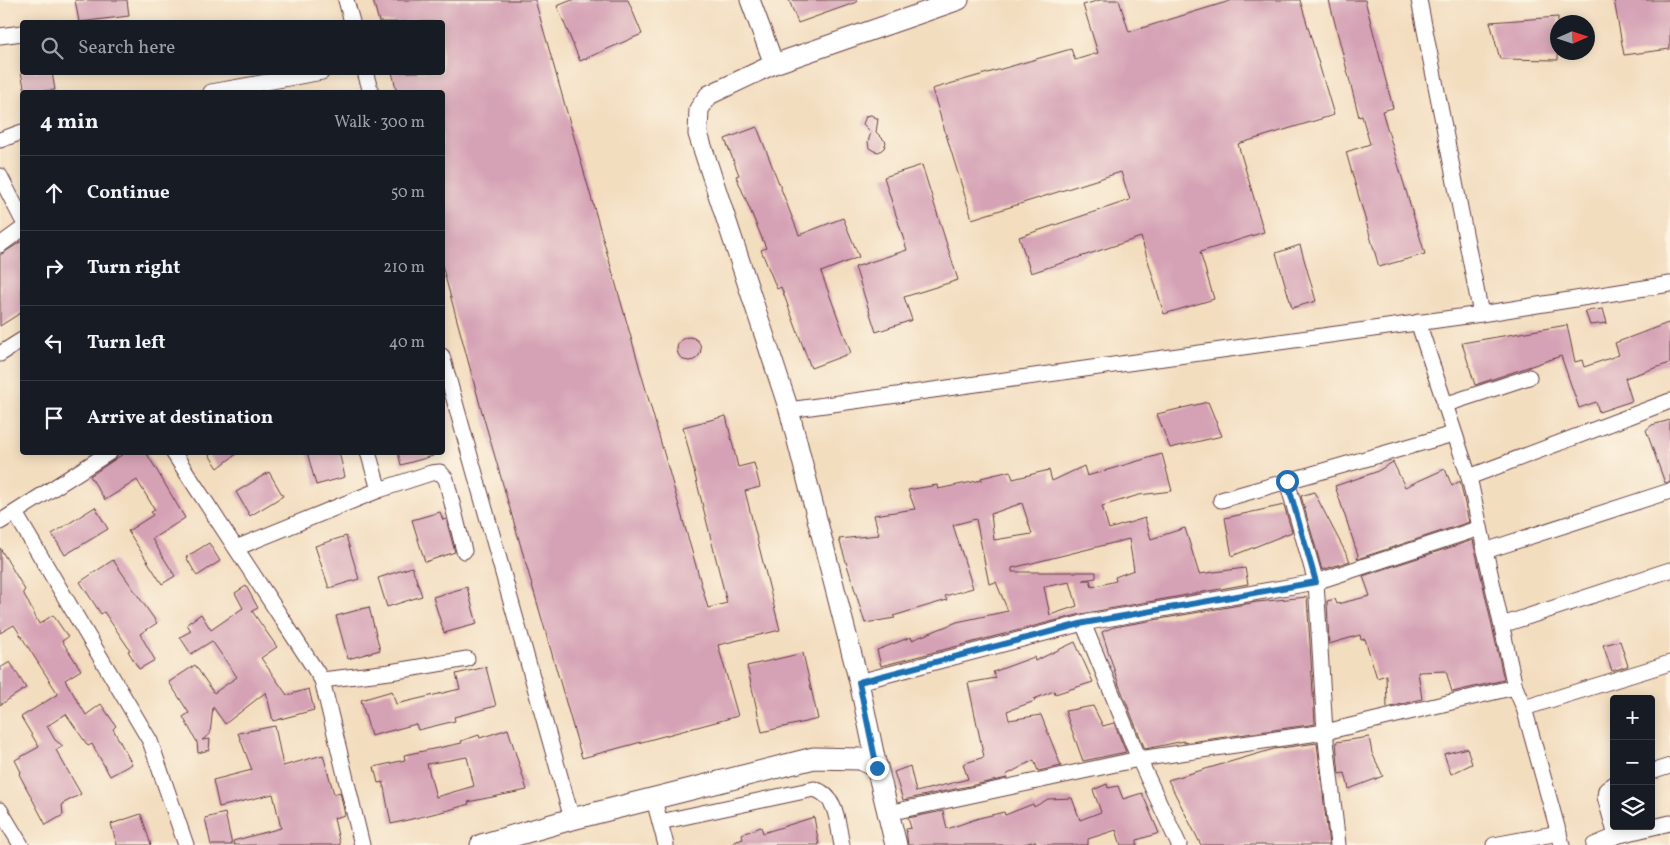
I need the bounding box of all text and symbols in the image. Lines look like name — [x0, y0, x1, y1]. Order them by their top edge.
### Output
north arrow — [1550, 15, 1595, 60]
search box — [20, 20, 445, 75]
icon: search — [38, 34, 66, 62]
text: Search here — [78, 35, 175, 61]
text: 4 min — [40, 108, 99, 137]
text: Walk · 300 m — [334, 112, 425, 134]
icon: ahead — [40, 179, 68, 207]
text: Continue — [87, 180, 170, 206]
text: 50 m — [391, 182, 425, 204]
icon: right — [40, 254, 68, 282]
text: Turn right — [87, 255, 180, 281]
text: 210 m — [383, 257, 425, 279]
icon: left — [40, 329, 68, 357]
text: Turn left — [87, 330, 166, 356]
text: 40 m — [389, 332, 425, 354]
icon: arrive — [40, 404, 68, 432]
text: Arrive at destination — [87, 405, 273, 431]
route start — [1276, 470, 1299, 493]
map controls — [1610, 695, 1655, 830]
button: + — [1610, 695, 1655, 740]
button: − — [1610, 740, 1655, 785]
route end — [866, 757, 889, 780]
button: layers — [1610, 785, 1655, 830]

